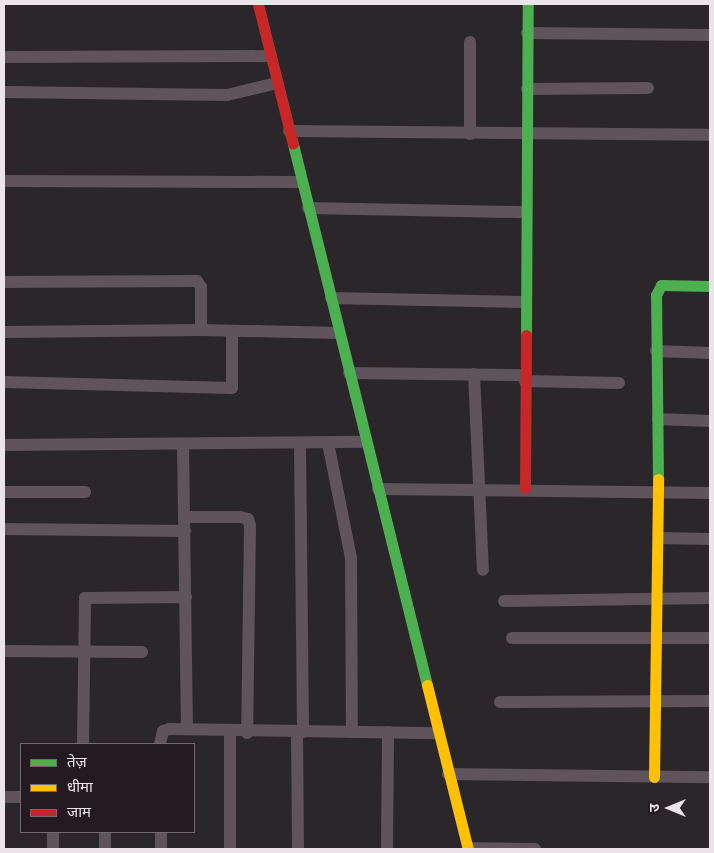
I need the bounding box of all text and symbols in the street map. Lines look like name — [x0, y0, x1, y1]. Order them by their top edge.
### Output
legend — [20, 743, 195, 833]
text: तेज़ — [67, 752, 87, 771]
text: धीमा — [67, 777, 93, 796]
north arrow — [644, 783, 694, 833]
text: जाम — [67, 802, 91, 821]
text: उ — [645, 804, 663, 812]

